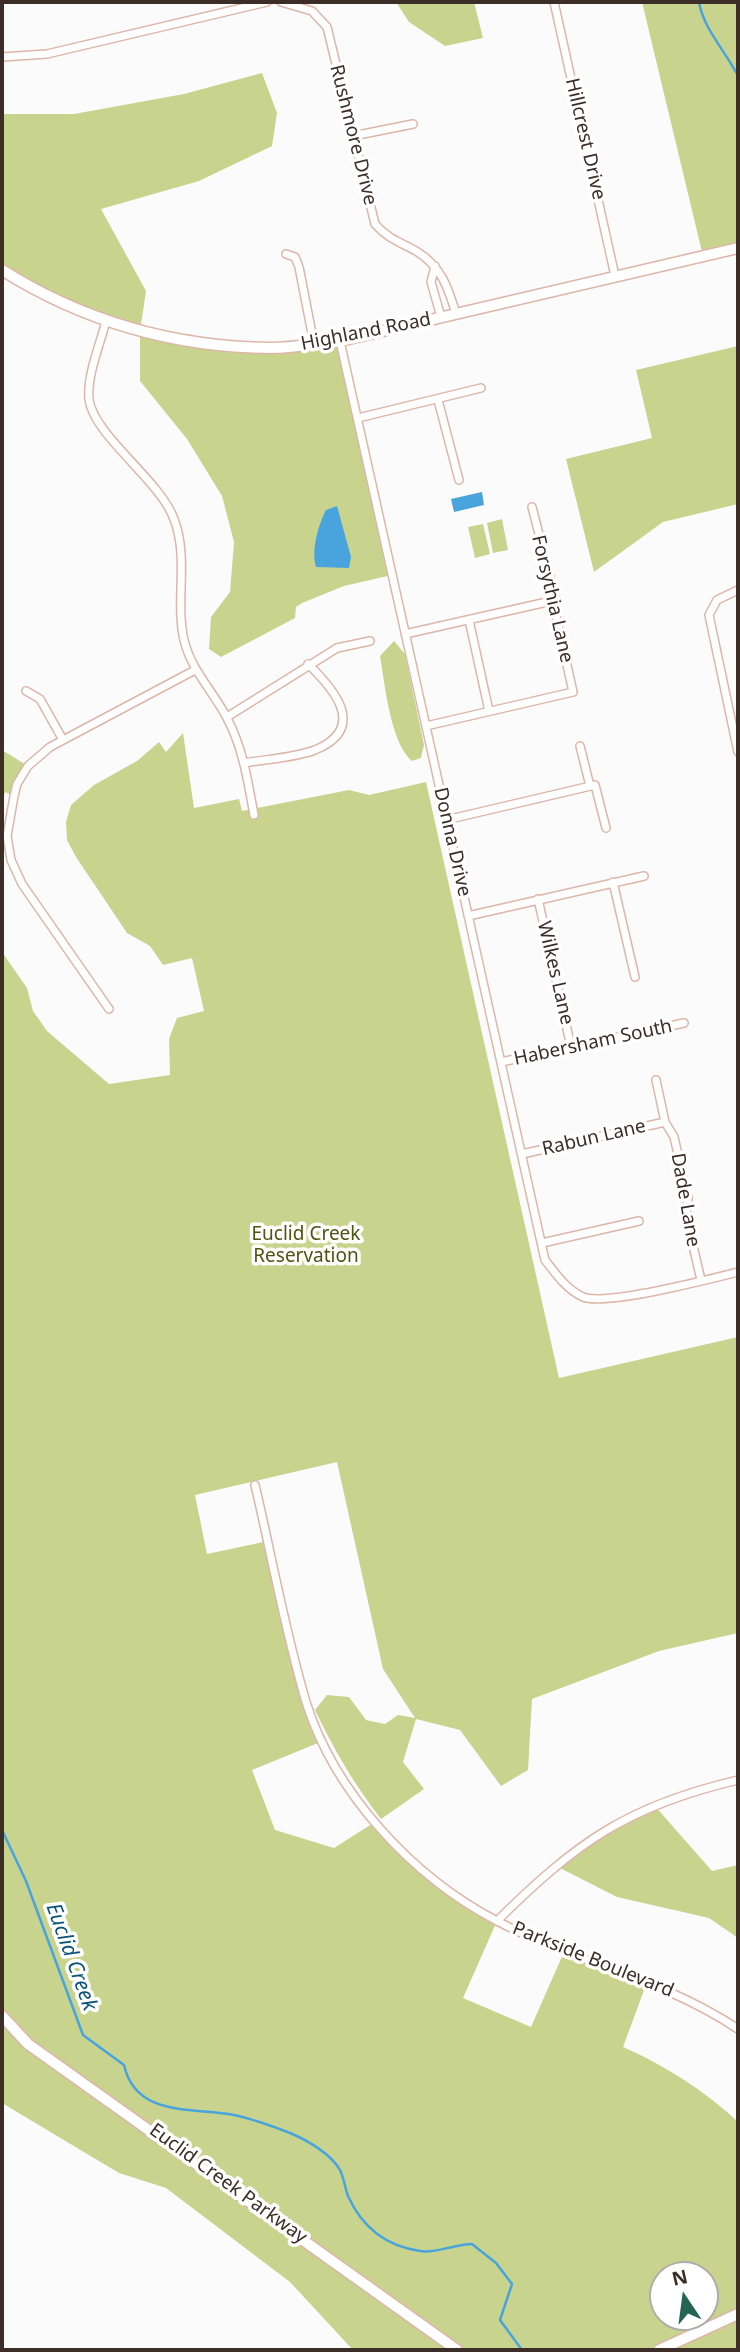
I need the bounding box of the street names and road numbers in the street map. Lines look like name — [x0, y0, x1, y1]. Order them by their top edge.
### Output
street label: Rushmore Drive — [325, 62, 381, 208]
street label: Hillcrest Drive — [560, 76, 610, 202]
street label: Highland Road — [299, 308, 433, 356]
street label: Forsythia Lane — [526, 533, 578, 665]
street label: Donna Drive — [428, 785, 476, 899]
street label: Wilkes Lane — [532, 919, 578, 1027]
street label: Habersham South — [512, 1015, 674, 1071]
street label: Rabun Lane — [540, 1115, 648, 1161]
street label: Dade Lane — [666, 1151, 704, 1249]
street label: Parkside Boulevard — [509, 1917, 677, 2003]
street label: Euclid Creek Parkway — [145, 2119, 311, 2249]

